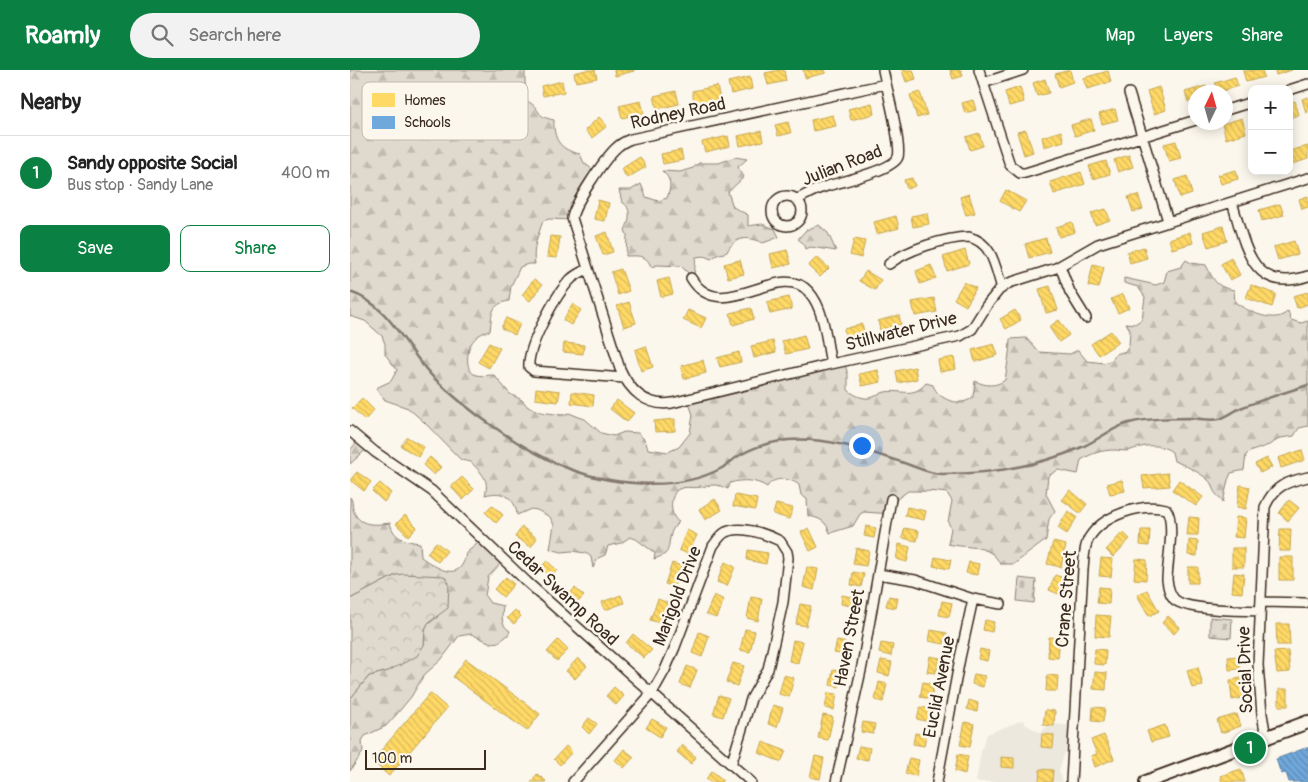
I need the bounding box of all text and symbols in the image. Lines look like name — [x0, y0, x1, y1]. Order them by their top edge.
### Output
search box — [130, 13, 480, 58]
text: Roamly — [25, 21, 100, 50]
icon: search — [148, 21, 176, 49]
text: Search here — [188, 23, 281, 47]
text: Map — [1106, 24, 1135, 47]
text: Layers — [1163, 24, 1213, 47]
text: Share — [1241, 24, 1283, 47]
legend — [362, 82, 528, 140]
north arrow — [1188, 85, 1233, 130]
map controls — [1248, 85, 1293, 175]
button: + — [1248, 85, 1293, 130]
text: Nearby — [20, 89, 81, 116]
text: Homes — [404, 92, 446, 109]
street label: Rodney Road — [628, 92, 728, 135]
text: Schools — [404, 114, 451, 131]
button: − — [1248, 130, 1293, 175]
street label: Julian Road — [799, 140, 886, 191]
text: Sandy opposite Social — [67, 151, 238, 175]
text: 1 — [33, 163, 39, 183]
text: 400 m — [281, 163, 330, 183]
text: Bus stop · Sandy Lane — [67, 175, 213, 195]
button: Save — [20, 225, 170, 272]
button: Share — [180, 225, 330, 272]
street label: Stillwater Drive — [843, 306, 960, 356]
your location — [849, 433, 875, 459]
street label: Cedar Swamp Road — [502, 536, 623, 651]
street label: Marigold Drive — [648, 543, 707, 649]
street label: Crane Street — [1051, 549, 1082, 648]
street label: Haven Street — [829, 586, 870, 689]
street label: Social Drive — [1232, 626, 1259, 714]
street label: Euclid Avenue — [918, 634, 961, 740]
pin: 1 — [1234, 729, 1266, 767]
scale bar — [365, 747, 486, 770]
text: 100 m — [372, 750, 412, 767]

